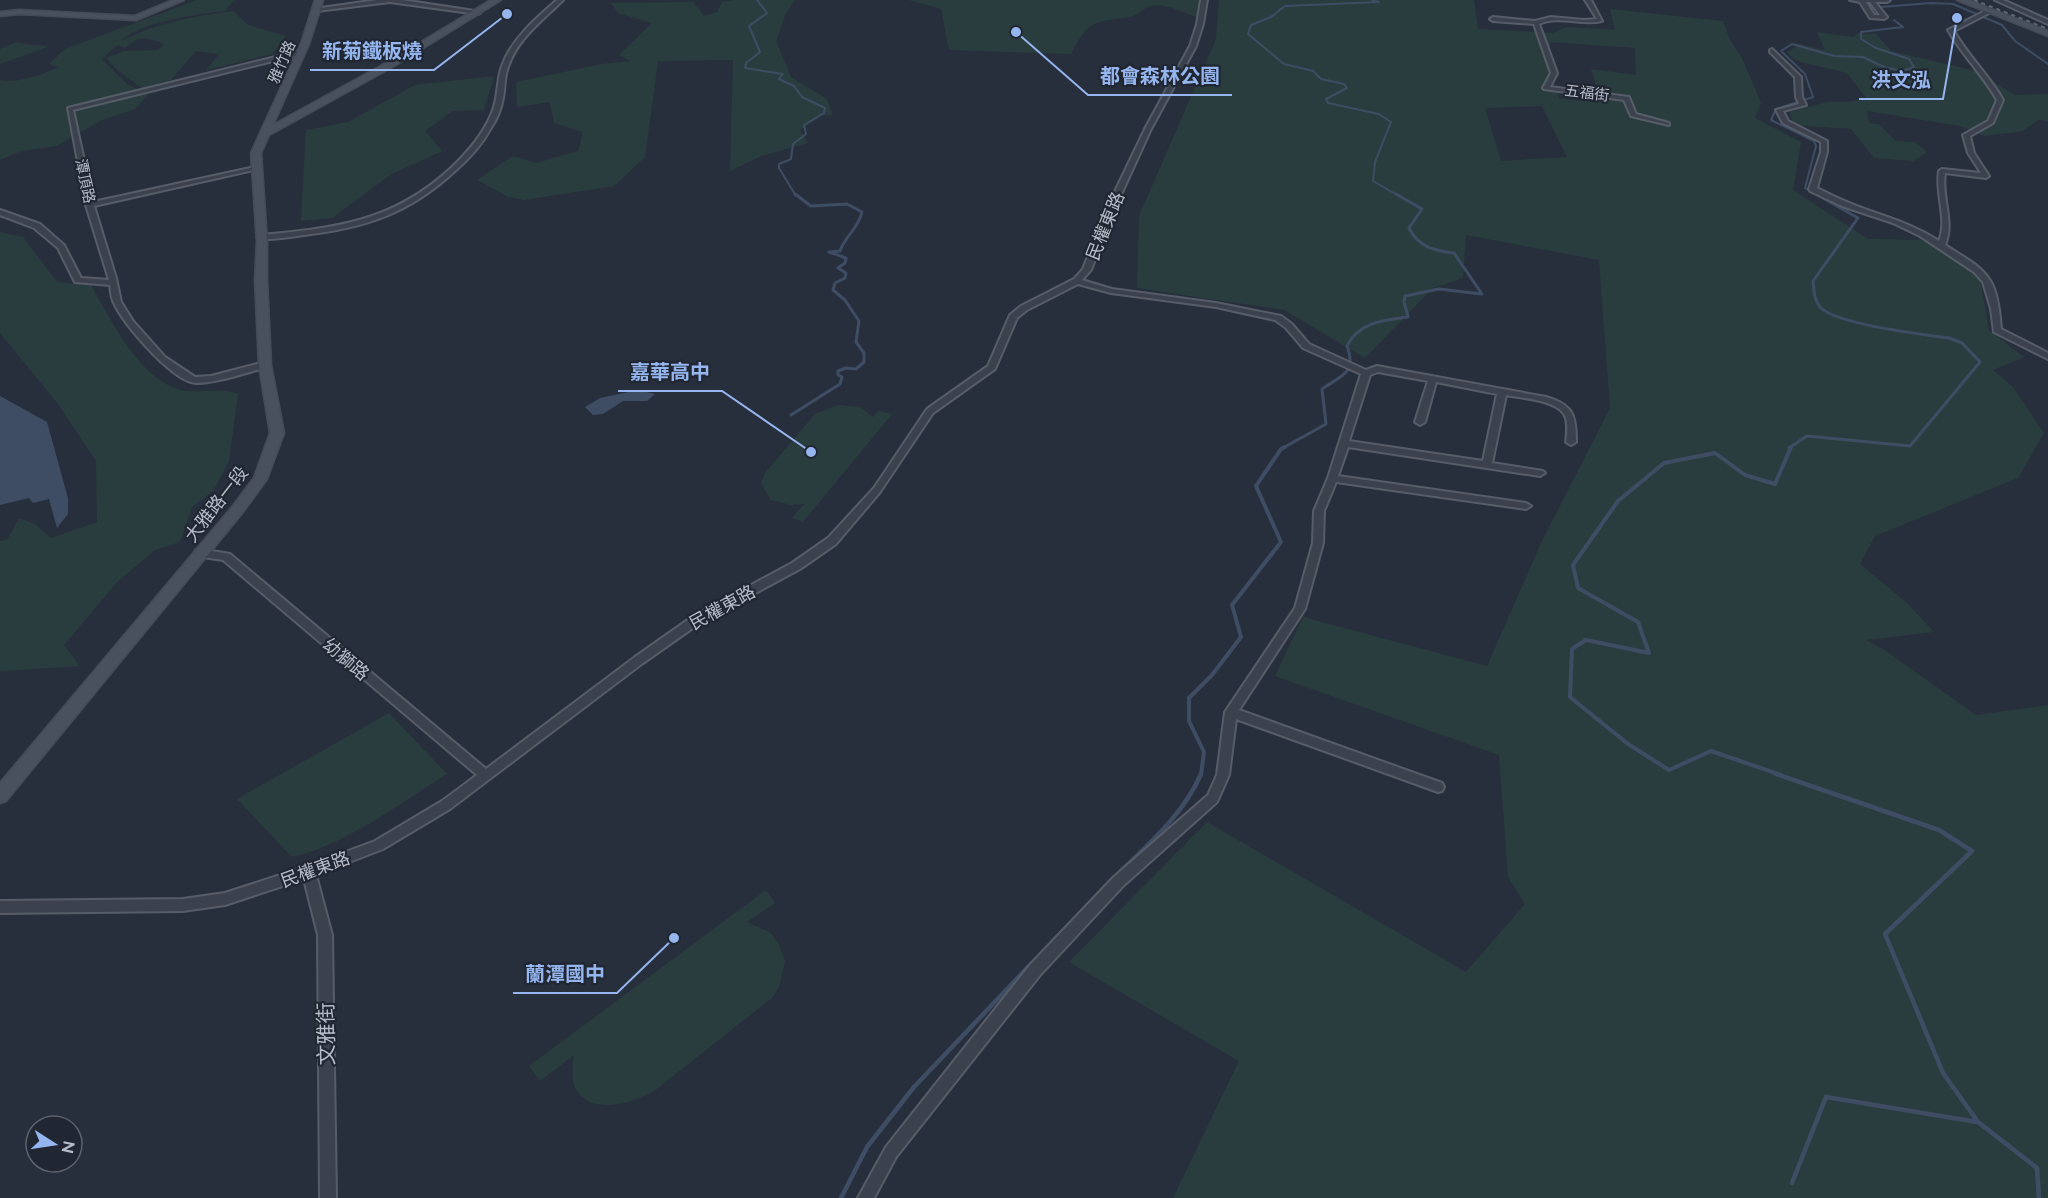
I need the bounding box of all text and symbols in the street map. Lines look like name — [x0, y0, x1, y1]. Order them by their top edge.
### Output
callout: 新菊鐵板燒 — [310, 32, 434, 70]
street label: 雅竹路 — [265, 38, 299, 86]
text: 新菊鐵板燒 — [322, 39, 422, 63]
callout: 都會森林公園 — [1088, 57, 1232, 95]
callout: 洪文泓 — [1859, 61, 1943, 99]
text: 都會森林公園 — [1100, 64, 1220, 88]
text: 洪文泓 — [1871, 68, 1931, 92]
street label: 五福街 — [1564, 81, 1610, 105]
street label: 潭頂路 — [72, 157, 98, 205]
street label: 民權東路 — [1082, 189, 1128, 263]
callout: 嘉華高中 — [618, 353, 722, 391]
text: 嘉華高中 — [630, 360, 710, 384]
street label: 大雅路一段 — [180, 462, 252, 546]
street label: 民權東路 — [685, 580, 759, 634]
street label: 幼獅路 — [319, 634, 373, 684]
street label: 民權東路 — [278, 847, 352, 891]
callout: 蘭潭國中 — [513, 955, 617, 993]
text: 蘭潭國中 — [525, 962, 605, 986]
street label: 文雅街 — [313, 1002, 339, 1066]
north arrow — [24, 1114, 84, 1174]
text: N — [58, 1139, 79, 1155]

